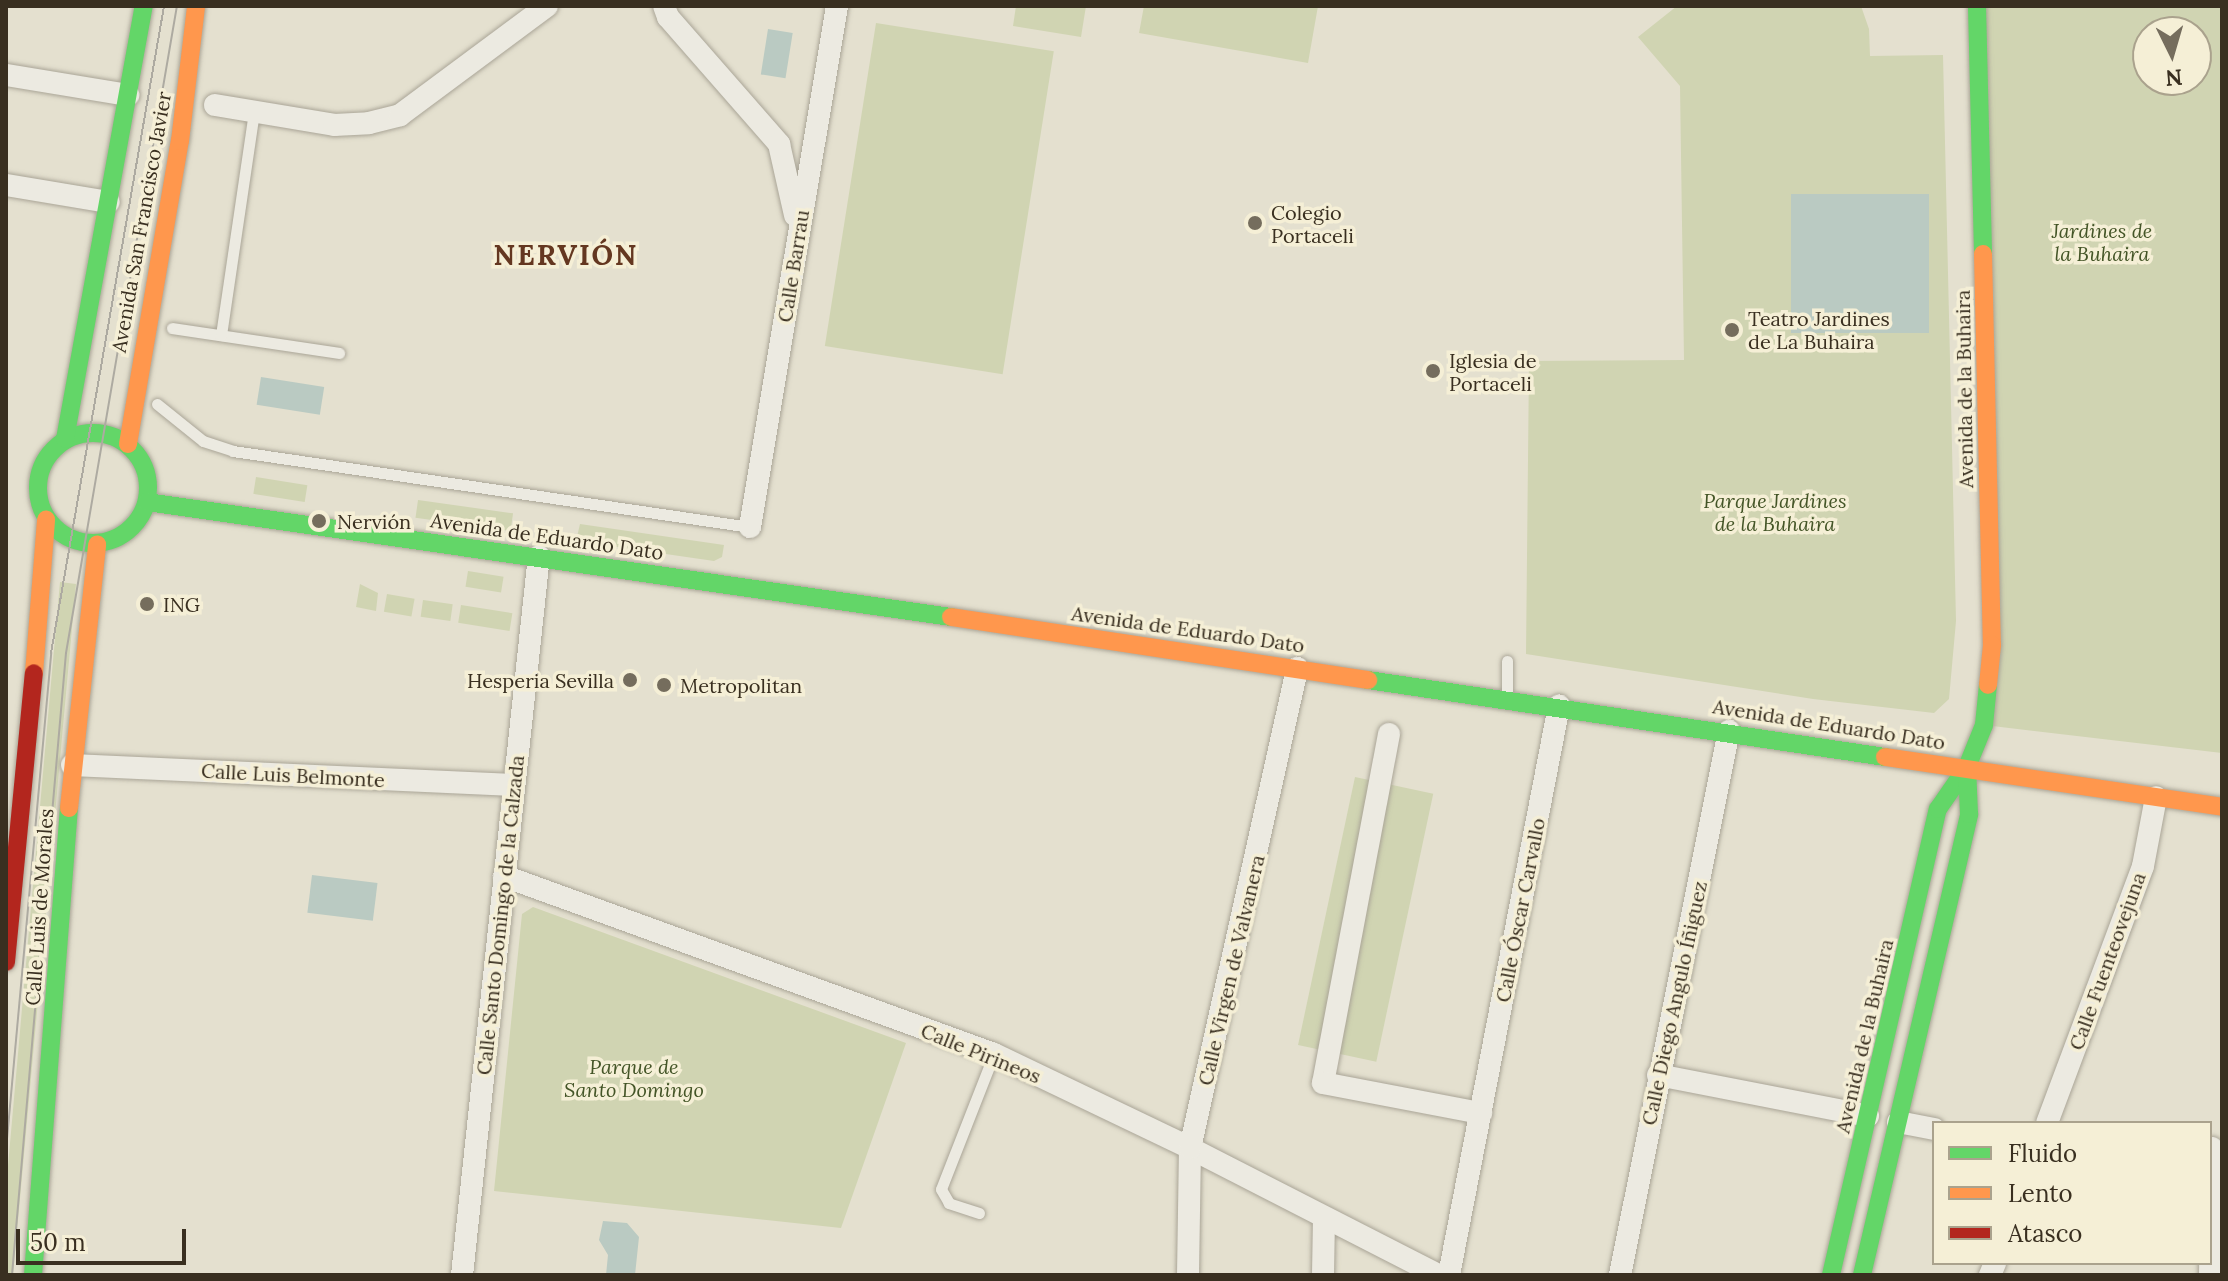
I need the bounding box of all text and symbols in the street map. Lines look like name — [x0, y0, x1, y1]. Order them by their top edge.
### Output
north arrow — [2132, 16, 2212, 96]
text: N — [2164, 63, 2184, 93]
street label: Avenida San Francisco Javier — [106, 90, 176, 354]
place label: Colegio Portaceli — [1271, 200, 1354, 247]
street label: Calle Barrau — [772, 208, 814, 324]
marker: Colegio Portaceli — [1246, 214, 1264, 232]
park label: Jardines de la Buhaira — [2052, 219, 2152, 266]
district label: NERVIÓN — [494, 238, 638, 272]
street label: Avenida de la Buhaira — [1950, 290, 1978, 488]
place label: Teatro Jardines de La Buhaira — [1748, 306, 1890, 353]
marker: Teatro Jardines de La Buhaira — [1723, 321, 1741, 339]
place label: Iglesia de Portaceli — [1449, 348, 1536, 395]
marker: Iglesia de Portaceli — [1424, 362, 1442, 380]
park label: Parque Jardines de la Buhaira — [1703, 489, 1847, 536]
street label: Avenida de Eduardo Dato — [429, 508, 665, 564]
place label: Nervión — [337, 509, 411, 533]
marker: Nervión — [308, 510, 330, 532]
place label: ING — [163, 592, 200, 616]
marker: ING — [138, 595, 156, 613]
street label: Avenida de Eduardo Dato — [1070, 601, 1306, 657]
place label: Hesperia Sevilla — [467, 668, 614, 692]
marker: Hesperia Sevilla — [621, 671, 639, 689]
place label: Metropolitan — [680, 673, 802, 697]
marker: Metropolitan — [655, 676, 673, 694]
street label: Avenida de Eduardo Dato — [1711, 694, 1947, 754]
street label: Calle Santo Domingo de la Calzada — [471, 754, 529, 1076]
street label: Calle Luis Belmonte — [201, 758, 385, 792]
street label: Calle Luis de Morales — [20, 808, 58, 1006]
street label: Calle Óscar Carvallo — [1490, 816, 1550, 1004]
street label: Calle Virgen de Valvanera — [1193, 852, 1269, 1088]
street label: Calle Fuenteovejuna — [2064, 869, 2150, 1053]
street label: Calle Diego Angulo Íñiguez — [1636, 879, 1712, 1127]
street label: Avenida de la Buhaira — [1830, 937, 1898, 1135]
street label: Calle Pirineos — [918, 1018, 1044, 1088]
park label: Parque de Santo Domingo — [564, 1055, 704, 1102]
legend — [1932, 1121, 2212, 1265]
text: Fluido — [2008, 1138, 2077, 1169]
text: Lento — [2008, 1178, 2073, 1209]
scale bar — [20, 1213, 190, 1263]
text: Atasco — [2008, 1218, 2082, 1249]
text: 50 m — [30, 1227, 86, 1258]

